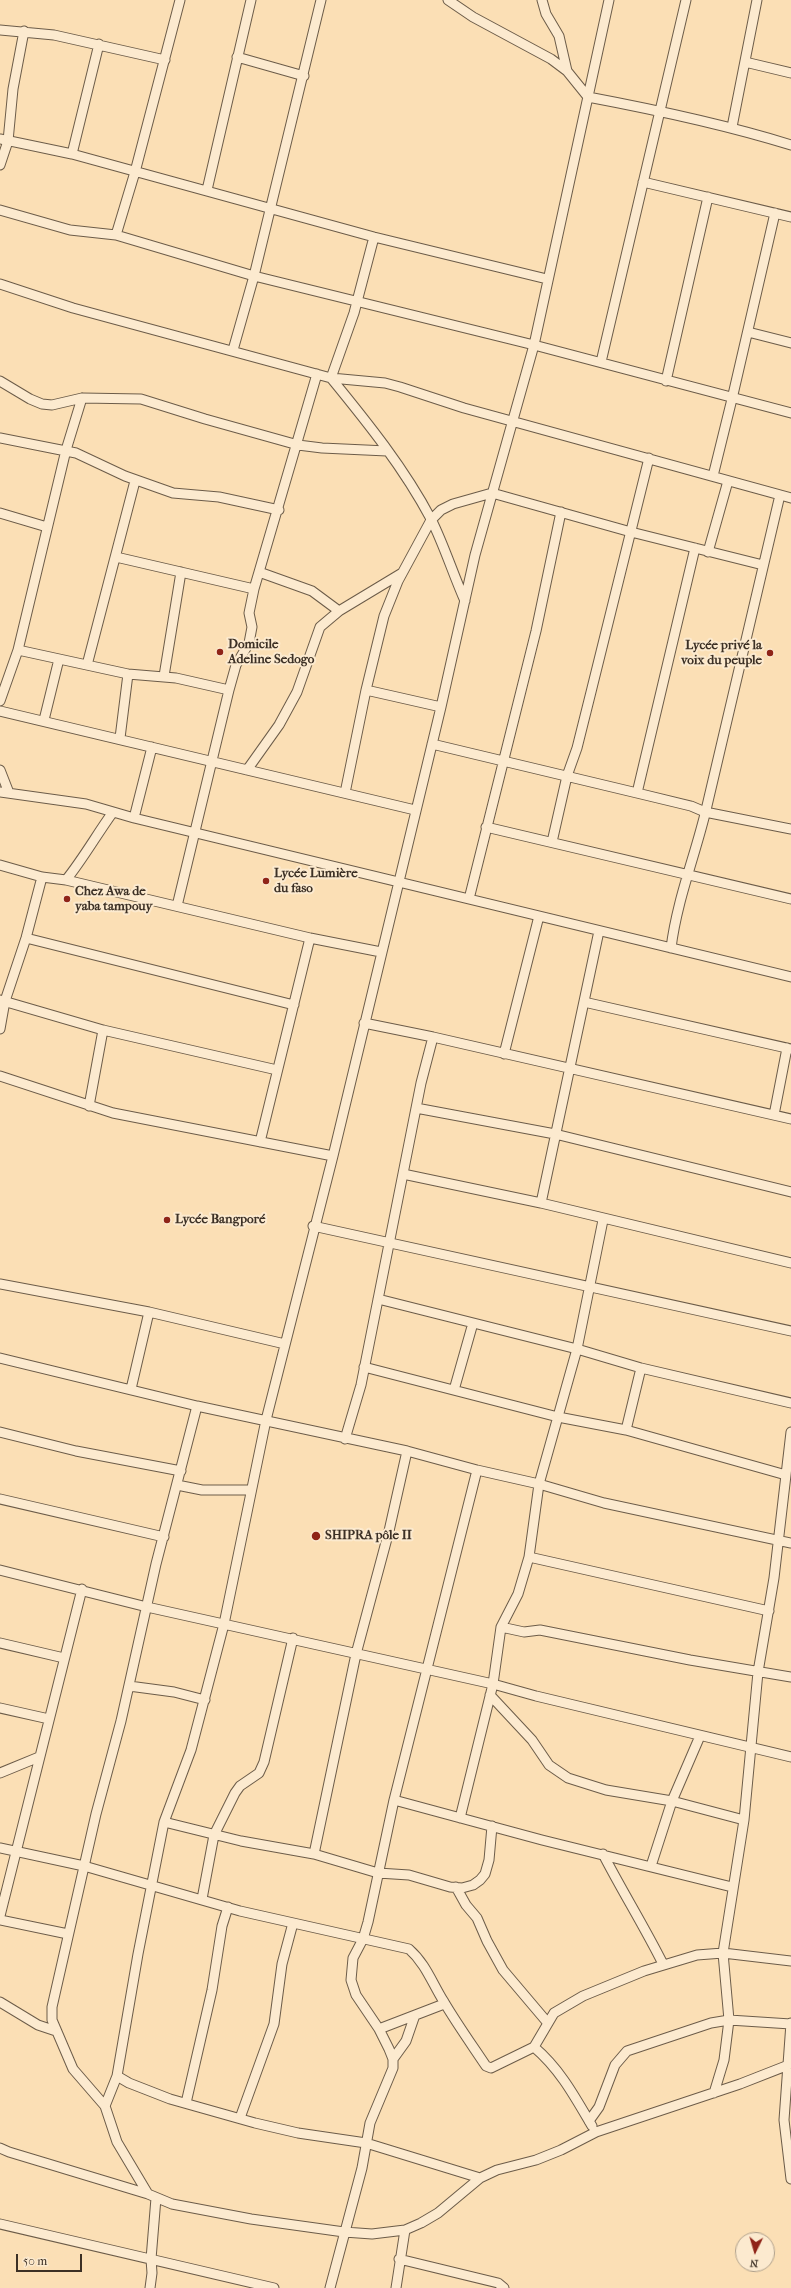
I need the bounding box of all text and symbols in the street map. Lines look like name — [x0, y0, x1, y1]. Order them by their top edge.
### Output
place label: Domicile Adeline Sedogo — [228, 637, 314, 668]
place label: Lycée privé la voix du peuple — [681, 638, 762, 669]
marker: Domicile Adeline Sedogo — [215, 647, 225, 657]
marker: Lycée privé la voix du peuple — [765, 648, 775, 658]
place label: Lycée Lumière du faso — [274, 866, 358, 897]
marker: Lycée Lumière du faso — [261, 876, 271, 886]
place label: Chez Awa de yaba tampouy — [75, 884, 152, 915]
marker: Chez Awa de yaba tampouy — [62, 894, 72, 904]
place label: Lycée Bangporé — [175, 1212, 266, 1228]
marker: Lycée Bangporé — [162, 1215, 172, 1225]
place label: SHIPRA pôle II — [325, 1528, 412, 1544]
marker: SHIPRA pôle II — [310, 1530, 322, 1542]
north arrow — [735, 2232, 775, 2272]
scale bar — [18, 2246, 84, 2272]
text: 50 m — [23, 2254, 47, 2268]
text: N — [749, 2257, 759, 2270]

